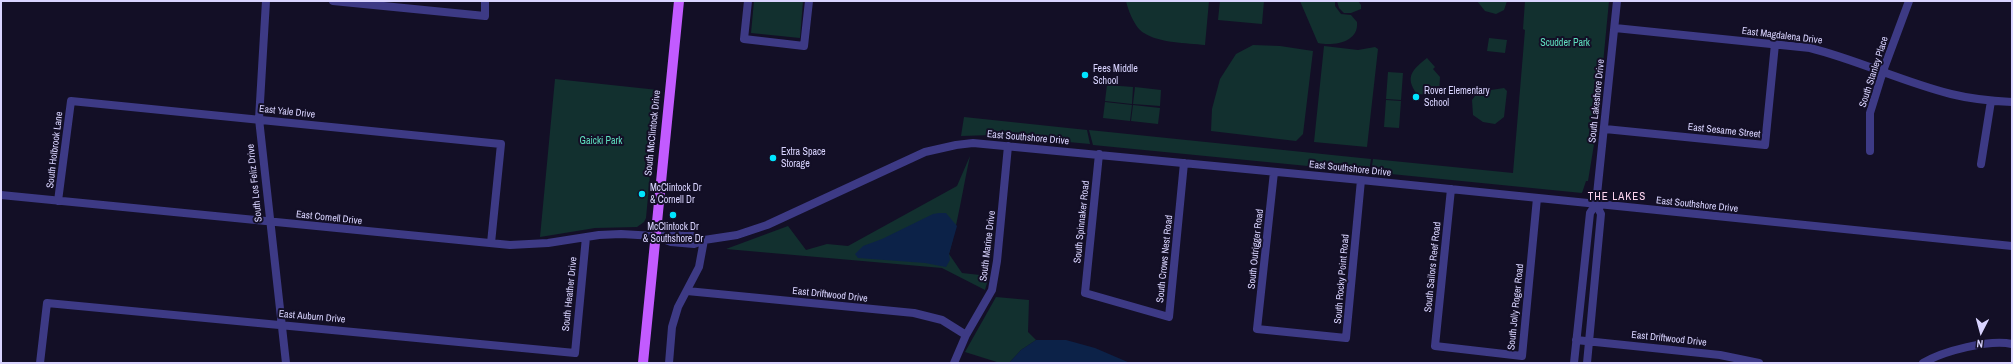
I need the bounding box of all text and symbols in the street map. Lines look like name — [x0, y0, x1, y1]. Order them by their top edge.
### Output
street label: East Magdalena Drive — [1741, 25, 1823, 47]
street label: South Stanley Place — [1857, 35, 1891, 109]
park label: Scudder Park — [1540, 37, 1590, 49]
street label: South Lakeshore Drive — [1587, 59, 1607, 143]
place label: Fees Middle School — [1093, 63, 1138, 86]
marker: Fees Middle School — [1080, 70, 1090, 80]
place label: Rover Elementary School — [1424, 85, 1490, 108]
street label: South McClintock Drive — [643, 90, 663, 176]
marker: Rover Elementary School — [1411, 92, 1421, 102]
street label: East Yale Drive — [258, 103, 316, 121]
street label: South Holbrook Lane — [44, 111, 66, 189]
street label: East Sesame Street — [1687, 121, 1761, 141]
street label: East Southshore Drive — [986, 128, 1070, 148]
park label: Gaicki Park — [580, 135, 622, 147]
street label: South Los Feliz Drive — [245, 143, 265, 223]
place label: Extra Space Storage — [781, 146, 826, 170]
marker: Extra Space Storage — [768, 153, 778, 163]
street label: East Southshore Drive — [1308, 159, 1392, 179]
street label: South Spinnaker Road — [1072, 180, 1092, 264]
place label: McClintock Dr & Cornell Dr — [650, 182, 701, 206]
marker: McClintock Dr & Cornell Dr — [637, 189, 647, 199]
district label: THE LAKES — [1588, 190, 1646, 204]
street label: East Southshore Drive — [1655, 195, 1739, 215]
street label: South Outrigger Road — [1246, 208, 1266, 290]
street label: East Cornell Drive — [295, 209, 363, 227]
marker: McClintock Dr & Southshore Dr — [668, 210, 678, 220]
street label: South Marine Drive — [978, 210, 998, 282]
street label: South Crows Nest Road — [1154, 215, 1176, 303]
place label: McClintock Dr & Southshore Dr — [643, 221, 703, 244]
street label: South Sailors Reef Road — [1422, 221, 1444, 313]
street label: South Rocky Point Road — [1332, 234, 1352, 324]
street label: South Heather Drive — [560, 256, 580, 332]
street label: South Jolly Roger Road — [1506, 263, 1526, 351]
street label: East Driftwood Drive — [792, 285, 868, 305]
street label: East Auburn Drive — [278, 308, 346, 326]
north arrow — [1961, 312, 2001, 352]
street label: East Driftwood Drive — [1631, 329, 1707, 349]
text: N — [1976, 337, 1984, 351]

